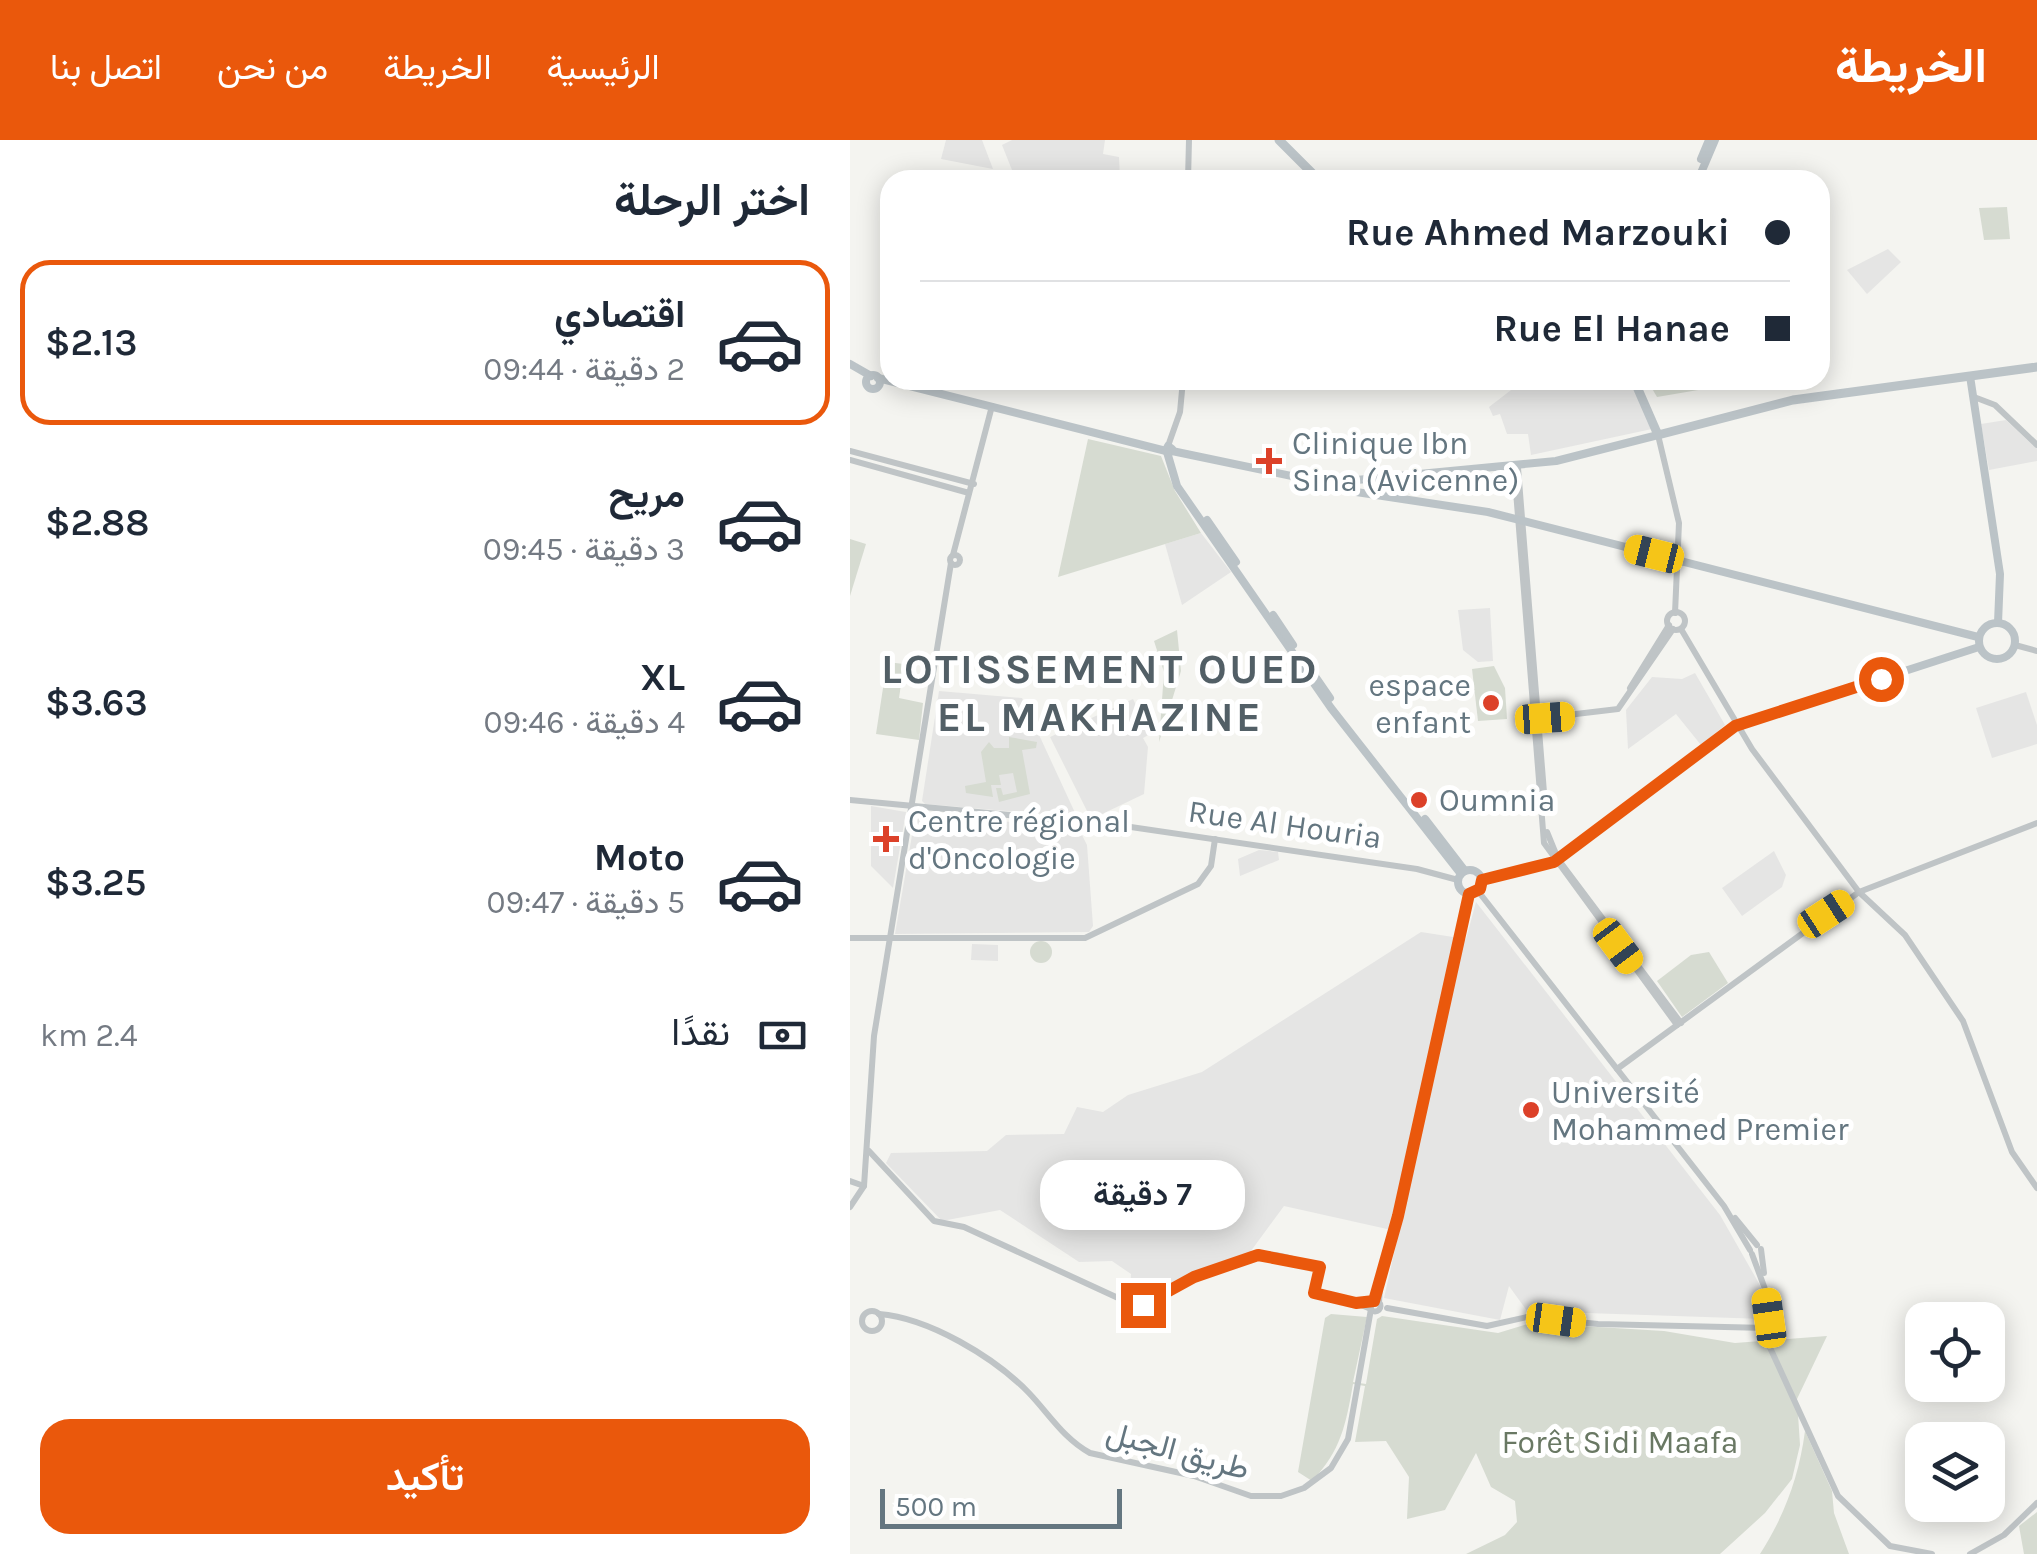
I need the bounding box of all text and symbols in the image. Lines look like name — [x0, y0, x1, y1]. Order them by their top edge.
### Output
text: الخريطة — [1835, 38, 1987, 94]
text: اتصل بنا — [50, 47, 162, 88]
text: من نحن — [217, 47, 328, 88]
text: الخريطة — [383, 47, 492, 88]
text: الرئيسية — [547, 47, 660, 88]
text: اختر الرحلة — [614, 174, 810, 226]
text: Rue Ahmed Marzouki — [1346, 210, 1730, 255]
text: اقتصادي — [554, 292, 685, 337]
icon: car — [715, 298, 805, 388]
text: Rue El Hanae — [1493, 306, 1730, 351]
text: $2.13 — [45, 320, 138, 365]
text: 2 دقيقة · 09:44 — [483, 351, 685, 388]
place label: Clinique Ibn Sina (Avicenne) — [1292, 425, 1519, 499]
marker: Clinique Ibn Sina (Avicenne) — [1256, 448, 1282, 474]
text: مريح — [609, 472, 685, 517]
icon: car — [715, 478, 805, 568]
text: $2.88 — [45, 500, 150, 545]
text: 3 دقيقة · 09:45 — [483, 531, 685, 568]
car — [1621, 532, 1687, 576]
district label: LOTISSEMENT OUED EL MAKHAZINE — [881, 644, 1319, 742]
text: XL — [640, 655, 685, 700]
route start — [1859, 657, 1904, 702]
icon: car — [715, 658, 805, 748]
place label: espace enfant — [1368, 667, 1471, 741]
text: $3.63 — [45, 680, 148, 725]
marker: espace enfant — [1480, 692, 1502, 714]
car — [1514, 701, 1576, 735]
text: 4 دقيقة · 09:46 — [483, 704, 685, 741]
place label: Oumnia — [1439, 782, 1555, 819]
marker: Oumnia — [1408, 789, 1430, 811]
street label: Rue Al Houria — [1186, 793, 1384, 856]
place label: Centre régional d'Oncologie — [908, 803, 1130, 877]
marker: Centre régional d'Oncologie — [873, 826, 899, 852]
text: Moto — [594, 835, 685, 880]
icon: car — [715, 838, 805, 928]
text: $3.25 — [45, 860, 146, 905]
text: 5 دقيقة · 09:47 — [487, 884, 685, 921]
car — [1793, 885, 1859, 943]
car — [1588, 913, 1648, 979]
icon: cash — [755, 1008, 810, 1063]
text: نقدًا — [671, 1010, 730, 1055]
text: 2.4 km — [40, 1017, 138, 1054]
place label: Université Mohammed Premier — [1551, 1074, 1849, 1148]
marker: Université Mohammed Premier — [1520, 1099, 1542, 1121]
callout: 7 دقيقة — [1040, 1160, 1246, 1230]
text: 7 دقيقة — [1093, 1176, 1192, 1213]
route end — [1121, 1283, 1166, 1328]
car — [1750, 1286, 1788, 1350]
car — [1524, 1301, 1588, 1339]
map controls — [1905, 1302, 2005, 1522]
button: locate — [1905, 1302, 2005, 1402]
street label: طريق الجبل — [1102, 1414, 1253, 1488]
button: تأكيد — [40, 1419, 810, 1534]
button: layers — [1905, 1422, 2005, 1522]
park label: Forêt Sidi Maafa — [1502, 1424, 1738, 1461]
scale bar — [880, 1484, 1122, 1528]
text: 500 m — [895, 1490, 977, 1523]

